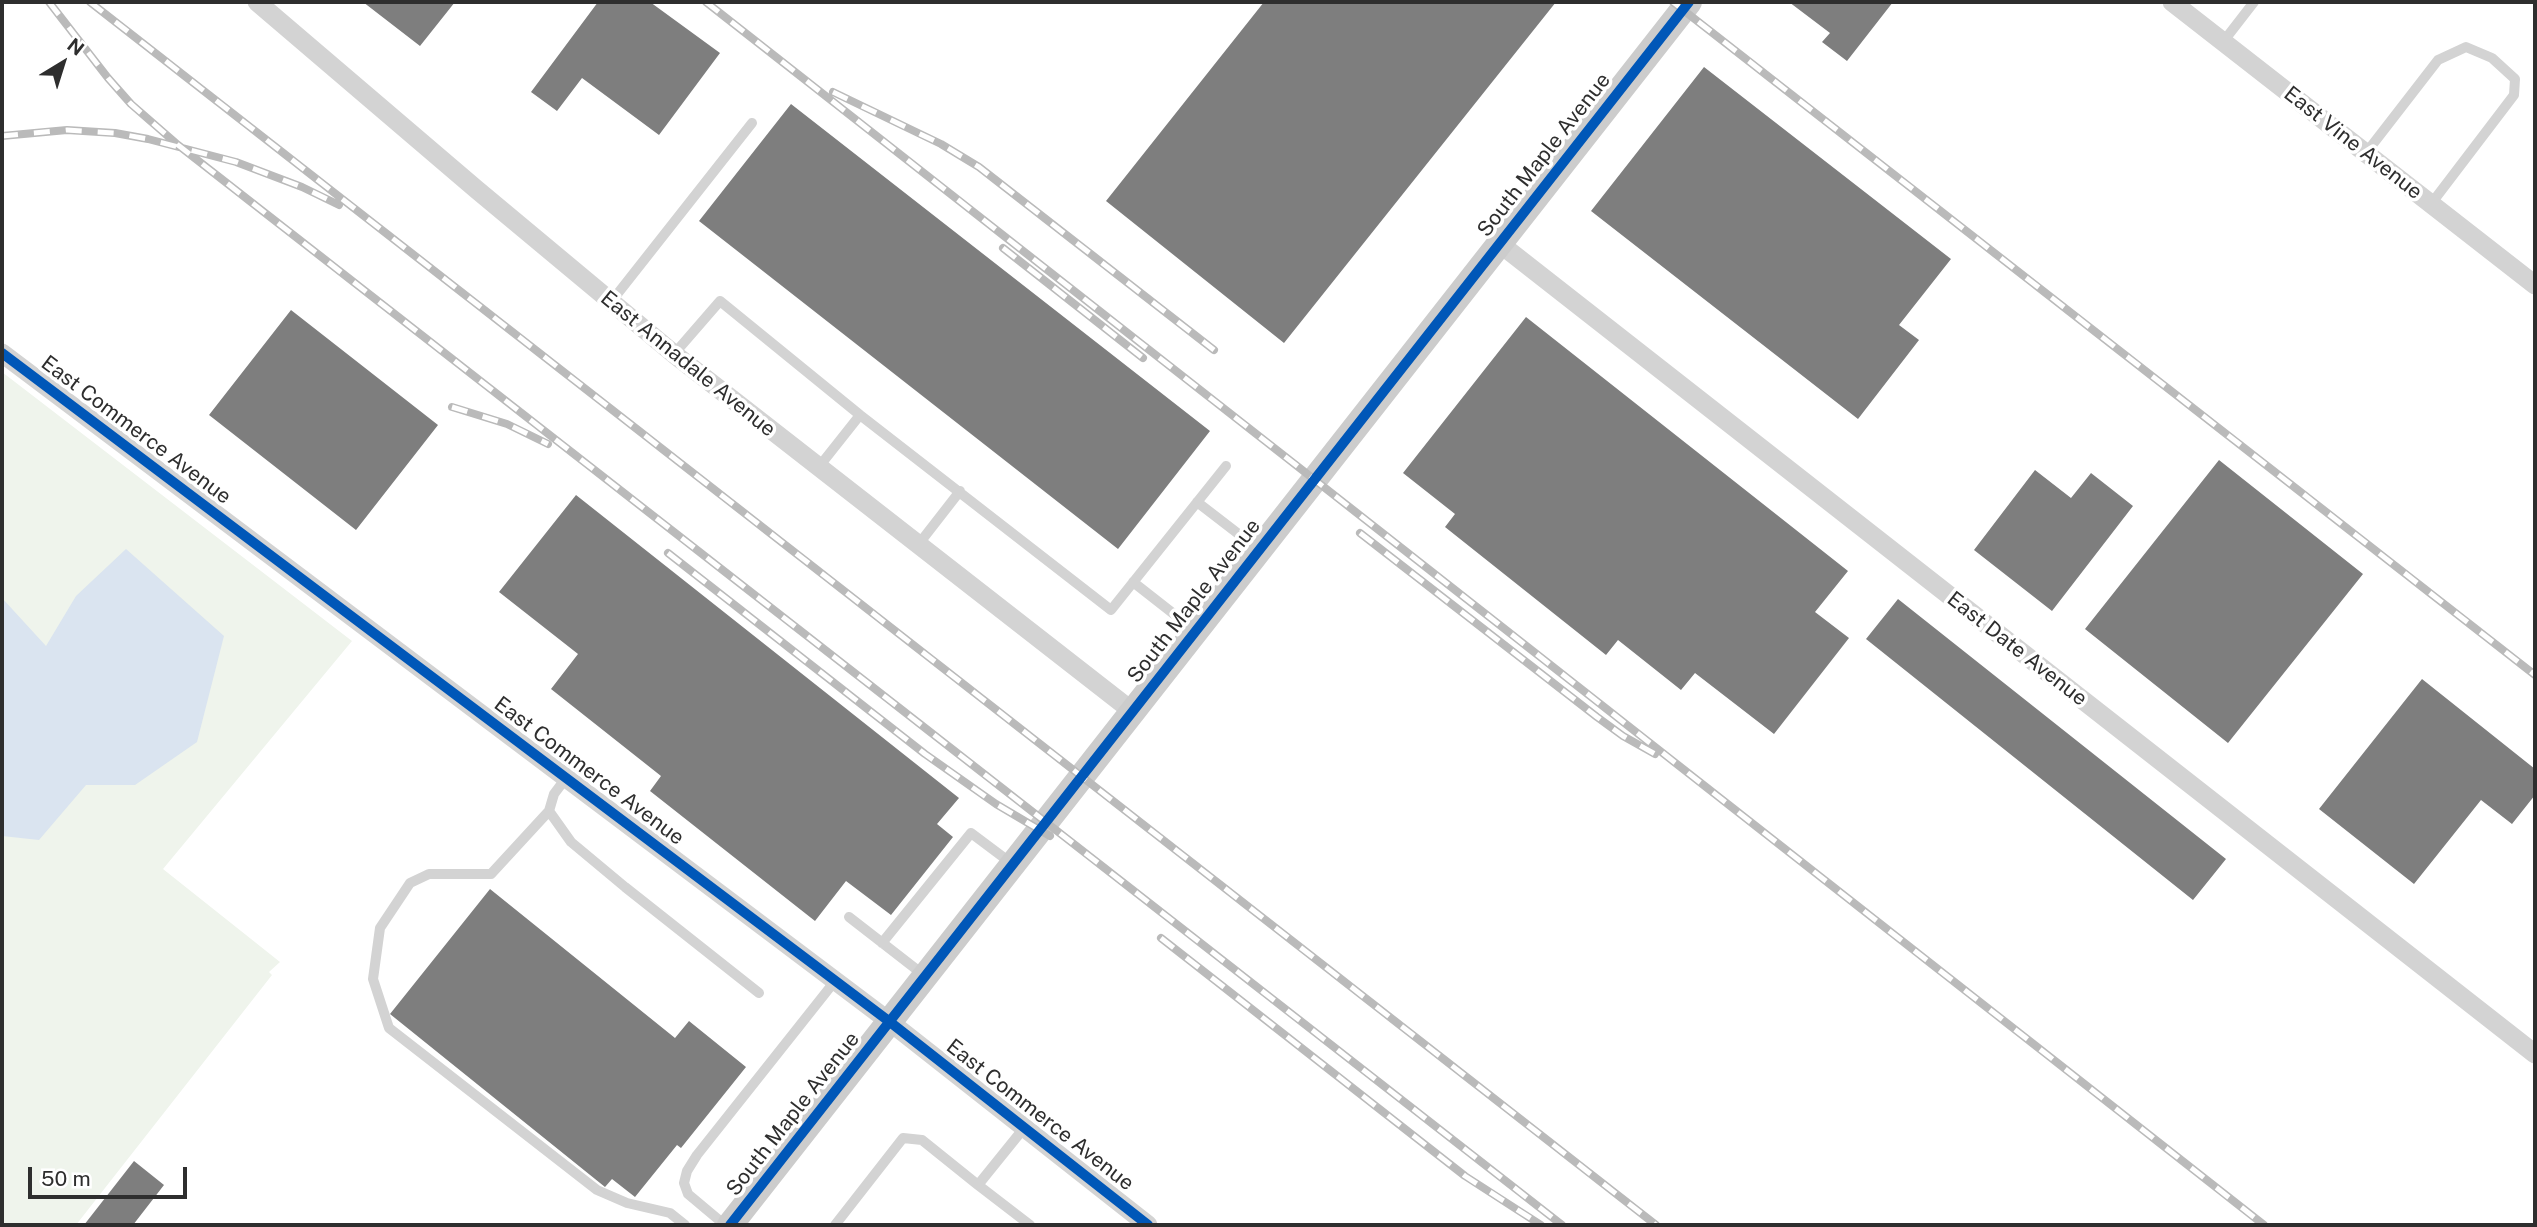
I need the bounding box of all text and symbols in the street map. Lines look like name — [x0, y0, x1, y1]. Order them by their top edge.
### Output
north arrow — [28, 28, 98, 98]
text: N — [63, 33, 89, 60]
street label: South Maple Avenue — [1472, 68, 1616, 242]
street label: East Vine Avenue — [2279, 81, 2427, 205]
street label: East Annadale Avenue — [595, 286, 781, 442]
street label: East Commerce Avenue — [36, 350, 236, 510]
street label: South Maple Avenue — [1122, 514, 1266, 688]
street label: East Date Avenue — [1942, 586, 2092, 712]
street label: East Commerce Avenue — [489, 691, 689, 851]
street label: South Maple Avenue — [721, 1027, 865, 1201]
street label: East Commerce Avenue — [941, 1034, 1139, 1196]
scale bar — [32, 1154, 191, 1198]
text: 50 m — [41, 1166, 91, 1191]

